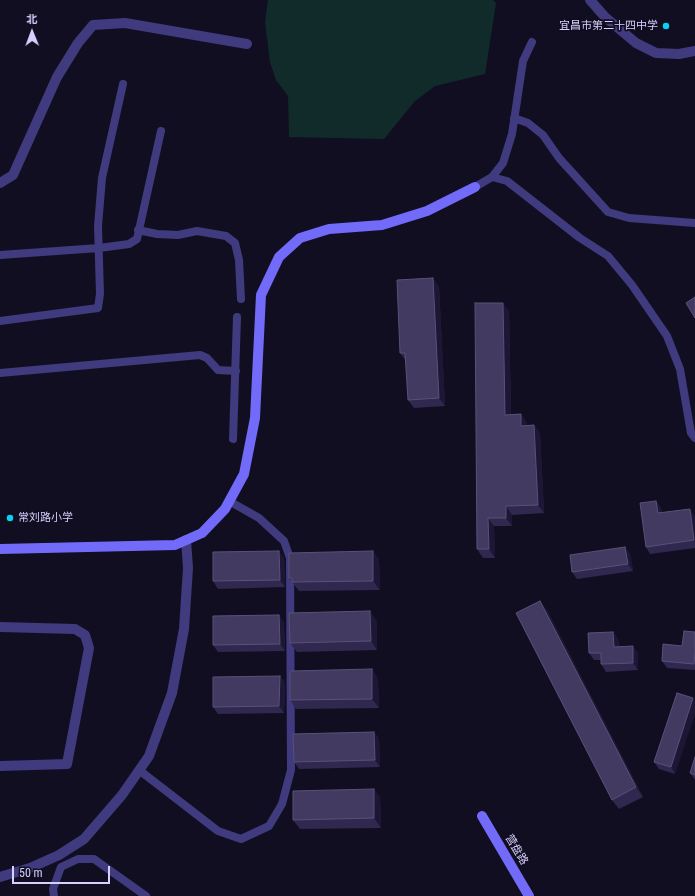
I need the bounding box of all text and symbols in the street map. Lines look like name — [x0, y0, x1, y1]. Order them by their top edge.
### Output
north arrow — [12, 12, 52, 52]
text: 北 — [26, 13, 37, 26]
place label: 宜昌市第二十四中学 — [559, 19, 658, 33]
marker: 宜昌市第二十四中学 — [661, 21, 671, 31]
place label: 常刘路小学 — [18, 511, 73, 525]
marker: 常刘路小学 — [5, 513, 15, 523]
street label: 营盘路 — [502, 832, 530, 868]
scale bar — [14, 858, 112, 884]
text: 50 m — [19, 866, 43, 880]

